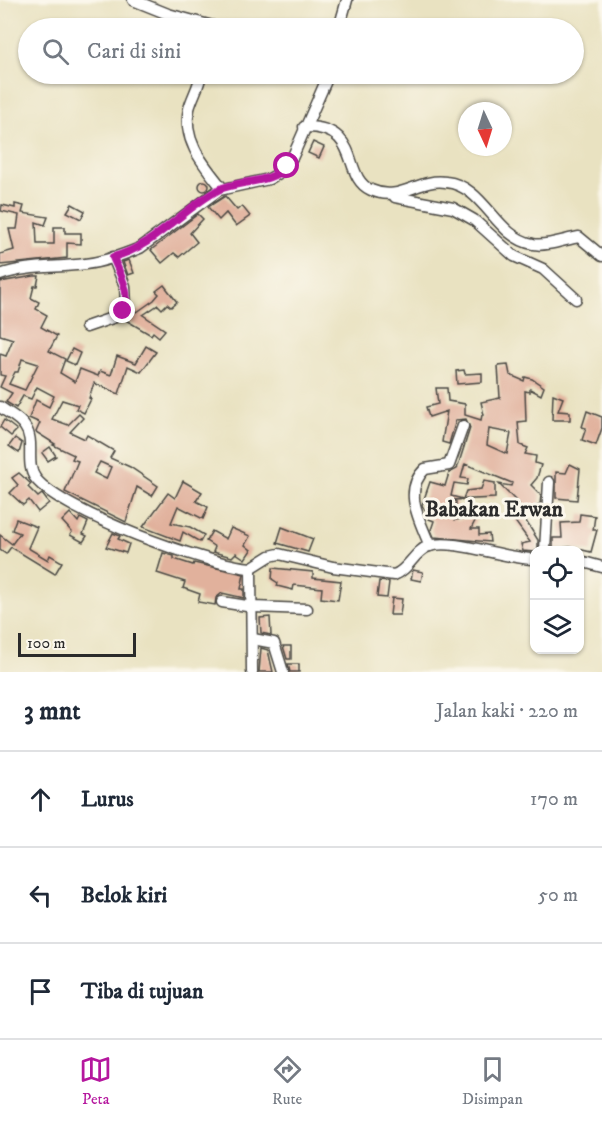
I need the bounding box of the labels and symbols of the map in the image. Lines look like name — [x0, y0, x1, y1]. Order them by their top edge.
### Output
north arrow — [458, 102, 512, 156]
route start — [273, 152, 299, 178]
route end — [109, 297, 135, 323]
district label: Babakan Erwan — [425, 496, 564, 523]
scale bar — [18, 630, 136, 658]

